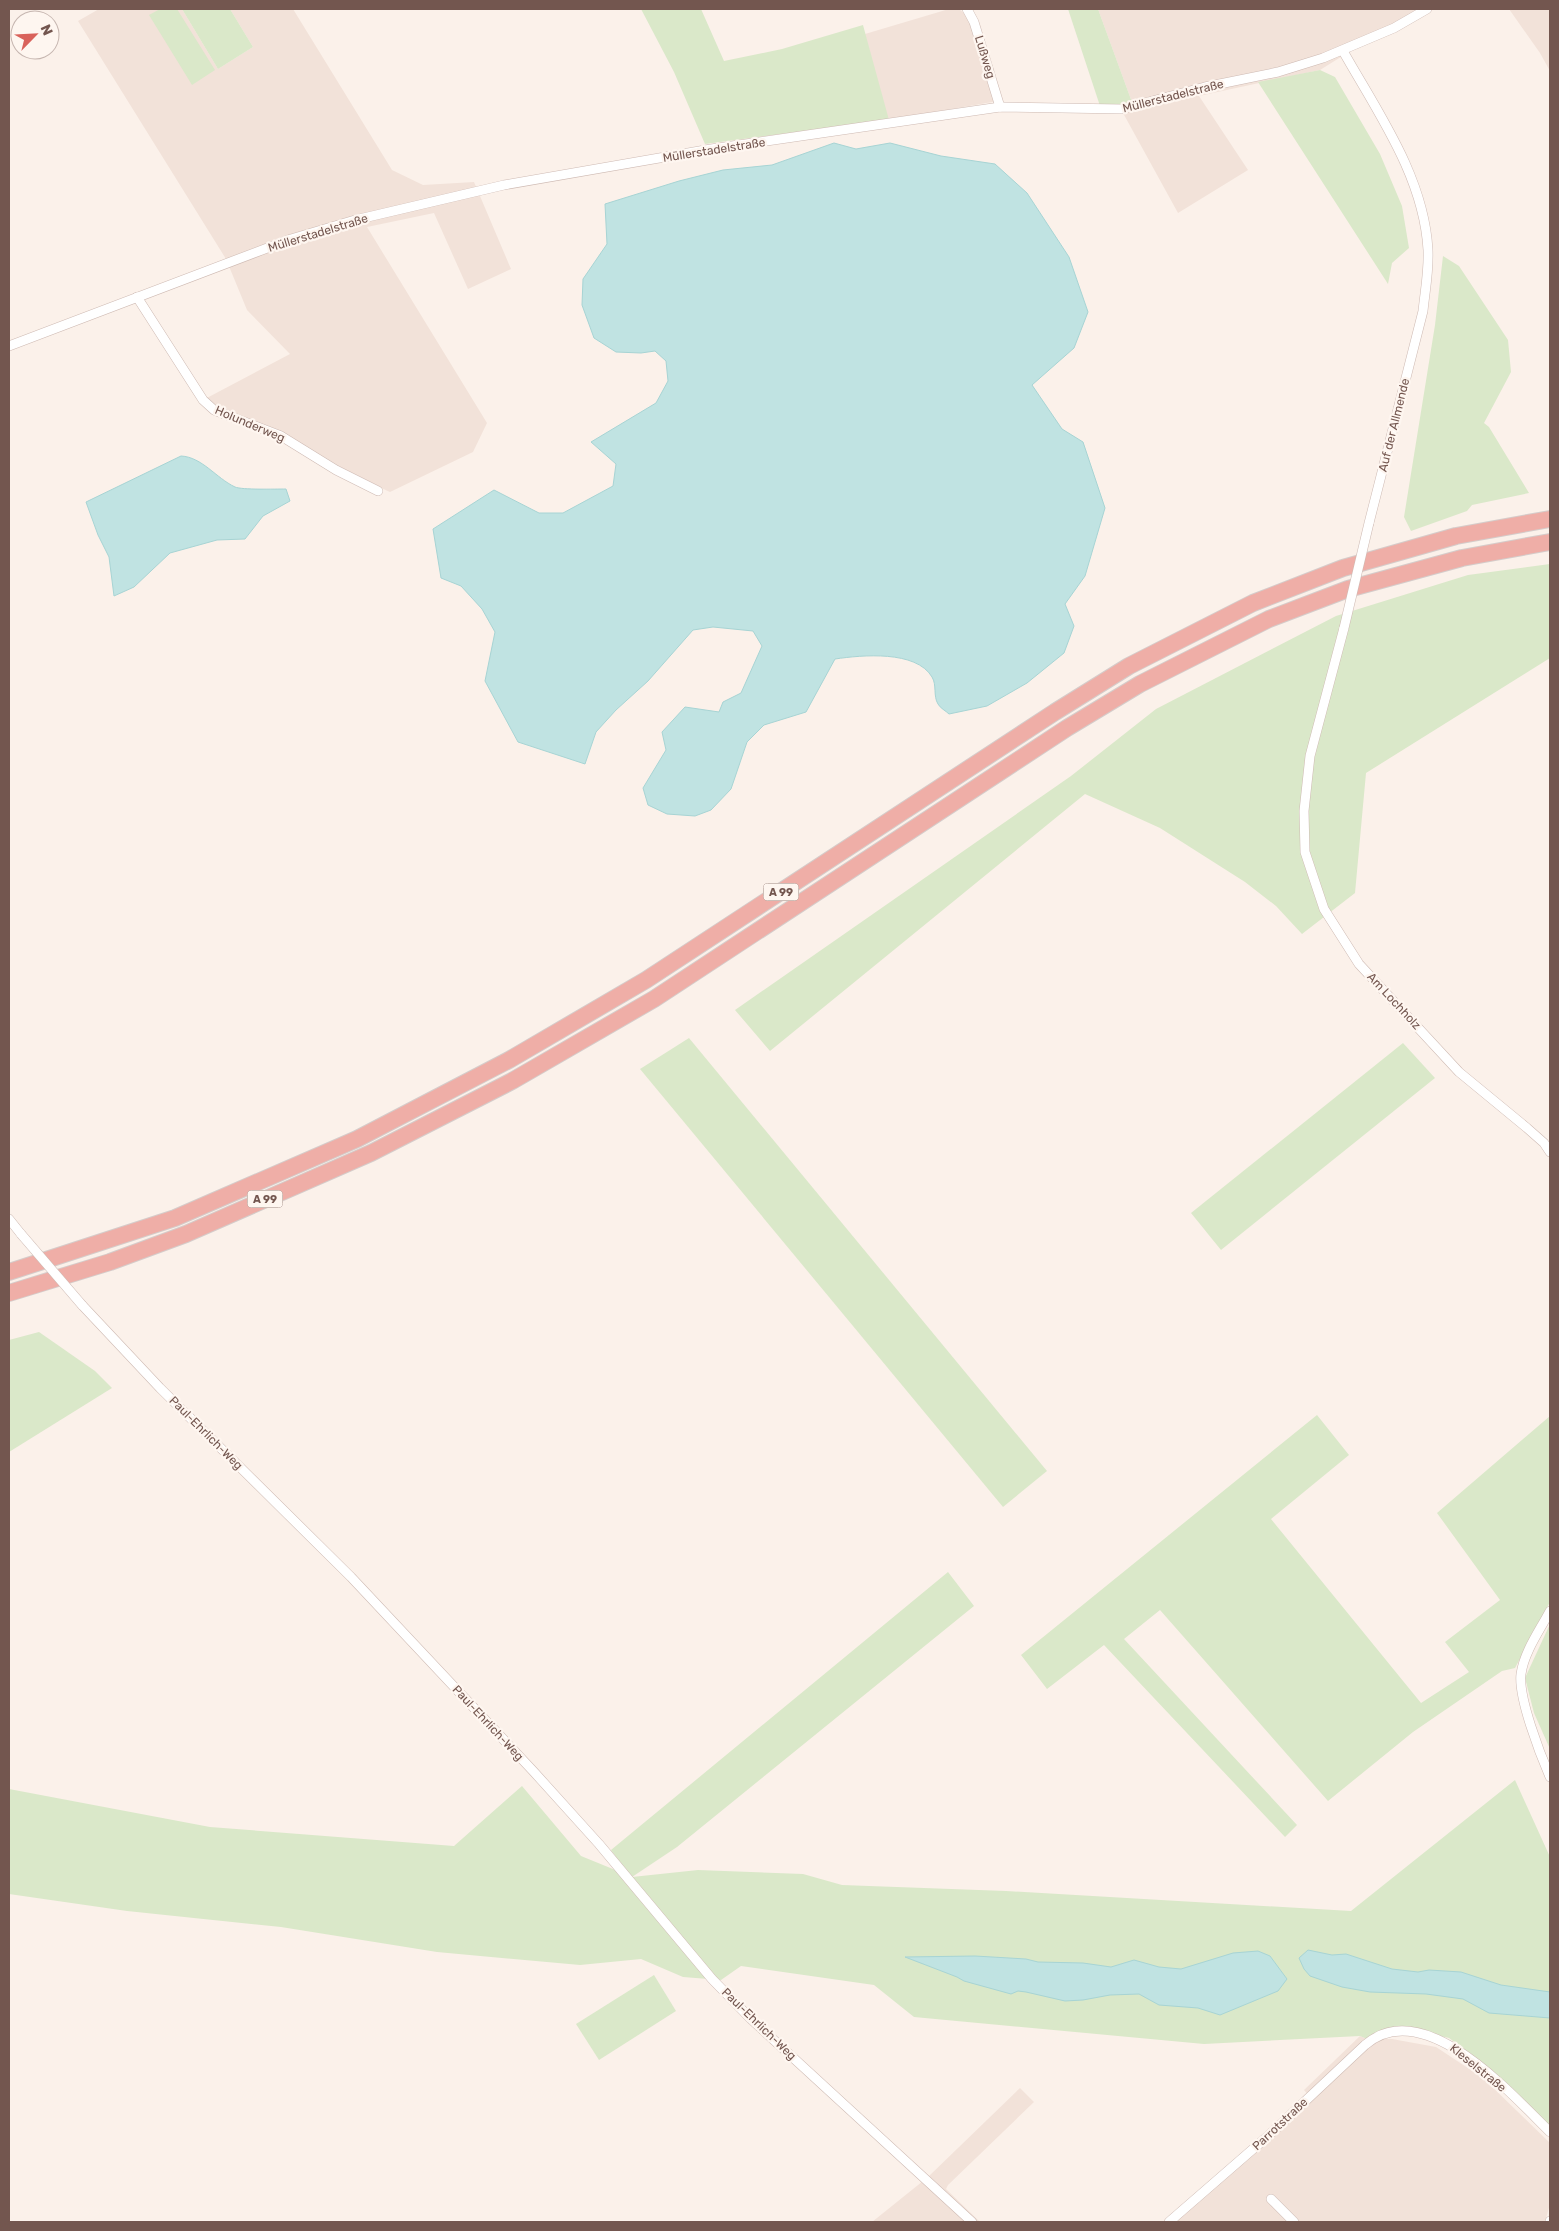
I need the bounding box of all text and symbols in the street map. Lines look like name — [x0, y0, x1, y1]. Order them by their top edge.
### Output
north arrow — [10, 10, 60, 60]
text: N — [37, 22, 56, 38]
street label: Lußweg — [972, 34, 998, 80]
street label: Müllerstadelstraße — [1121, 77, 1225, 115]
street label: Müllerstadelstraße — [662, 135, 767, 165]
street label: Müllerstadelstraße — [266, 211, 370, 255]
street label: Auf der Allmende — [1376, 377, 1412, 473]
street label: Holunderweg — [213, 403, 287, 445]
road number: A 99 — [764, 884, 798, 900]
street label: Am Lochholz — [1364, 970, 1424, 1032]
road number: A 99 — [248, 1190, 282, 1208]
street label: Paul-Ehrlich-Weg — [166, 1393, 246, 1473]
street label: Paul-Ehrlich-Weg — [450, 1682, 526, 1764]
street label: Paul-Ehrlich-Weg — [719, 1985, 799, 2063]
street label: Kleselstraße — [1447, 2041, 1509, 2095]
street label: Parrotstraße — [1249, 2095, 1311, 2153]

